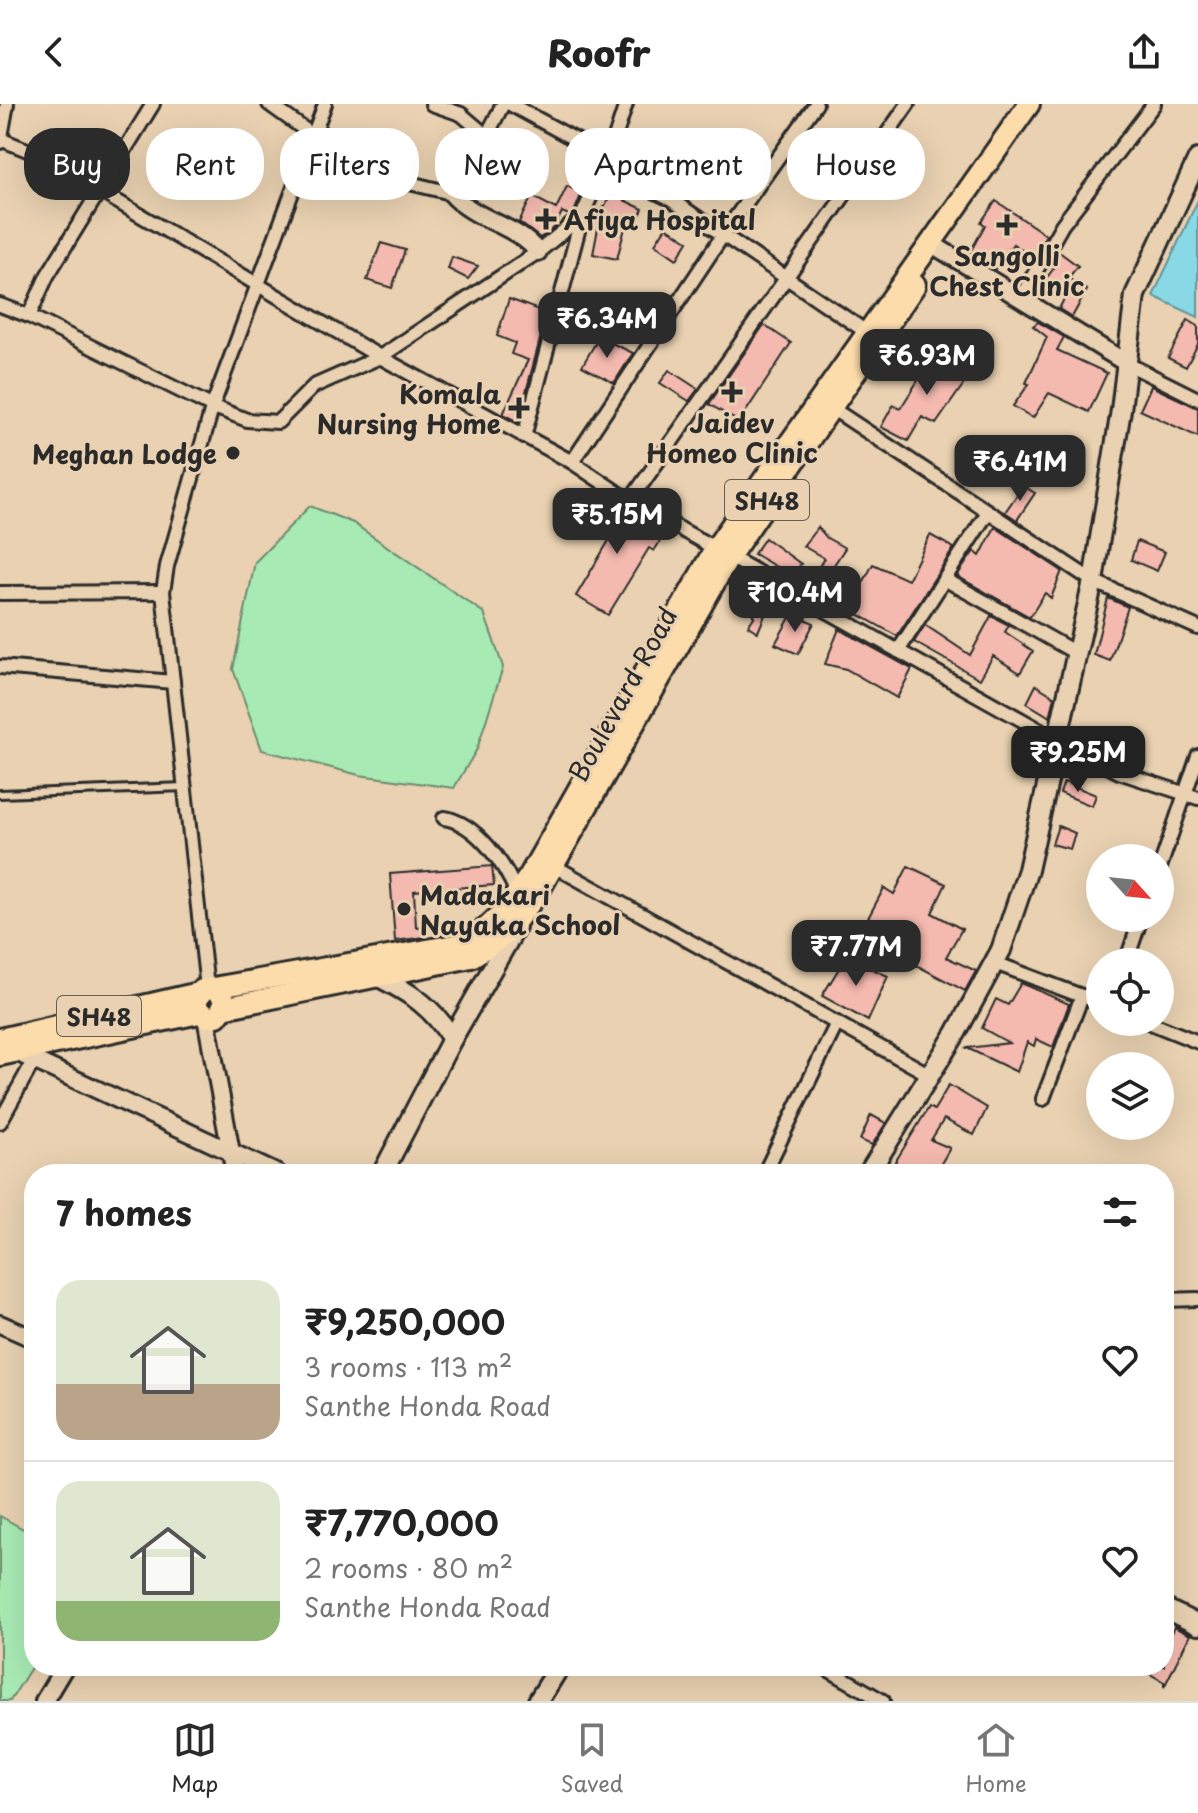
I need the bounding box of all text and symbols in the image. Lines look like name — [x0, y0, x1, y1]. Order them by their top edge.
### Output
text: Roofr — [547, 25, 651, 79]
icon: back — [32, 30, 76, 74]
icon: share — [1122, 30, 1166, 74]
chip: Buy — [24, 128, 130, 200]
chip: Rent — [146, 128, 264, 200]
chip: Filters — [280, 128, 419, 200]
chip: New — [435, 128, 549, 200]
chip: Apartment — [565, 128, 771, 200]
chip: House — [787, 128, 925, 200]
place label: Afiya Hospital — [564, 200, 756, 239]
marker: Afiya Hospital — [535, 208, 557, 230]
marker: Sangolli Chest Clinic — [996, 214, 1018, 236]
place label: Sangolli Chest Clinic — [929, 236, 1085, 305]
pin: ₹6.34M — [542, 292, 672, 360]
text: ₹6.34M — [556, 298, 658, 337]
pin: ₹6.93M — [862, 329, 992, 397]
text: ₹6.93M — [878, 335, 976, 374]
place label: Komala Nursing Home — [317, 374, 501, 443]
marker: Jaidev Homeo Clinic — [721, 381, 743, 403]
marker: Komala Nursing Home — [508, 397, 530, 419]
place label: Jaidev Homeo Clinic — [646, 403, 818, 472]
place label: Meghan Lodge — [32, 434, 217, 473]
pin: ₹6.41M — [955, 435, 1085, 503]
text: ₹6.41M — [972, 441, 1068, 480]
marker: Meghan Lodge — [224, 444, 242, 462]
road number: SH48 — [725, 480, 809, 520]
pin: ₹5.15M — [552, 488, 682, 556]
text: ₹5.15M — [571, 494, 663, 533]
pin: ₹10.4M — [730, 566, 860, 634]
text: ₹10.4M — [747, 572, 843, 611]
street label: Boulevard Road — [558, 600, 686, 788]
pin: ₹9.25M — [1013, 726, 1143, 794]
text: ₹9.25M — [1029, 732, 1127, 771]
north arrow — [1086, 844, 1174, 932]
map controls — [1086, 844, 1174, 1140]
place label: Madakari Nayaka School — [420, 875, 620, 944]
marker: Madakari Nayaka School — [395, 900, 413, 918]
pin: ₹7.77M — [791, 920, 921, 988]
text: ₹7.77M — [810, 926, 902, 965]
button: locate — [1086, 948, 1174, 1036]
road number: SH48 — [57, 996, 141, 1036]
button: layers — [1086, 1052, 1174, 1140]
text: 7 homes — [56, 1186, 192, 1238]
icon: filters — [1098, 1190, 1142, 1234]
text: ₹9,250,000 — [304, 1295, 505, 1347]
icon: home — [120, 1312, 216, 1408]
icon: heart — [1098, 1338, 1142, 1382]
text: 3 rooms · 113 m² — [304, 1347, 512, 1386]
text: Santhe Honda Road — [304, 1386, 551, 1425]
text: ₹7,770,000 — [304, 1496, 499, 1548]
icon: home — [120, 1513, 216, 1609]
icon: heart — [1098, 1539, 1142, 1583]
text: 2 rooms · 80 m² — [304, 1548, 513, 1587]
text: Santhe Honda Road — [304, 1587, 551, 1626]
tab: Map — [171, 1718, 218, 1799]
tab: Saved — [561, 1718, 623, 1799]
tab: Home — [966, 1718, 1027, 1799]

